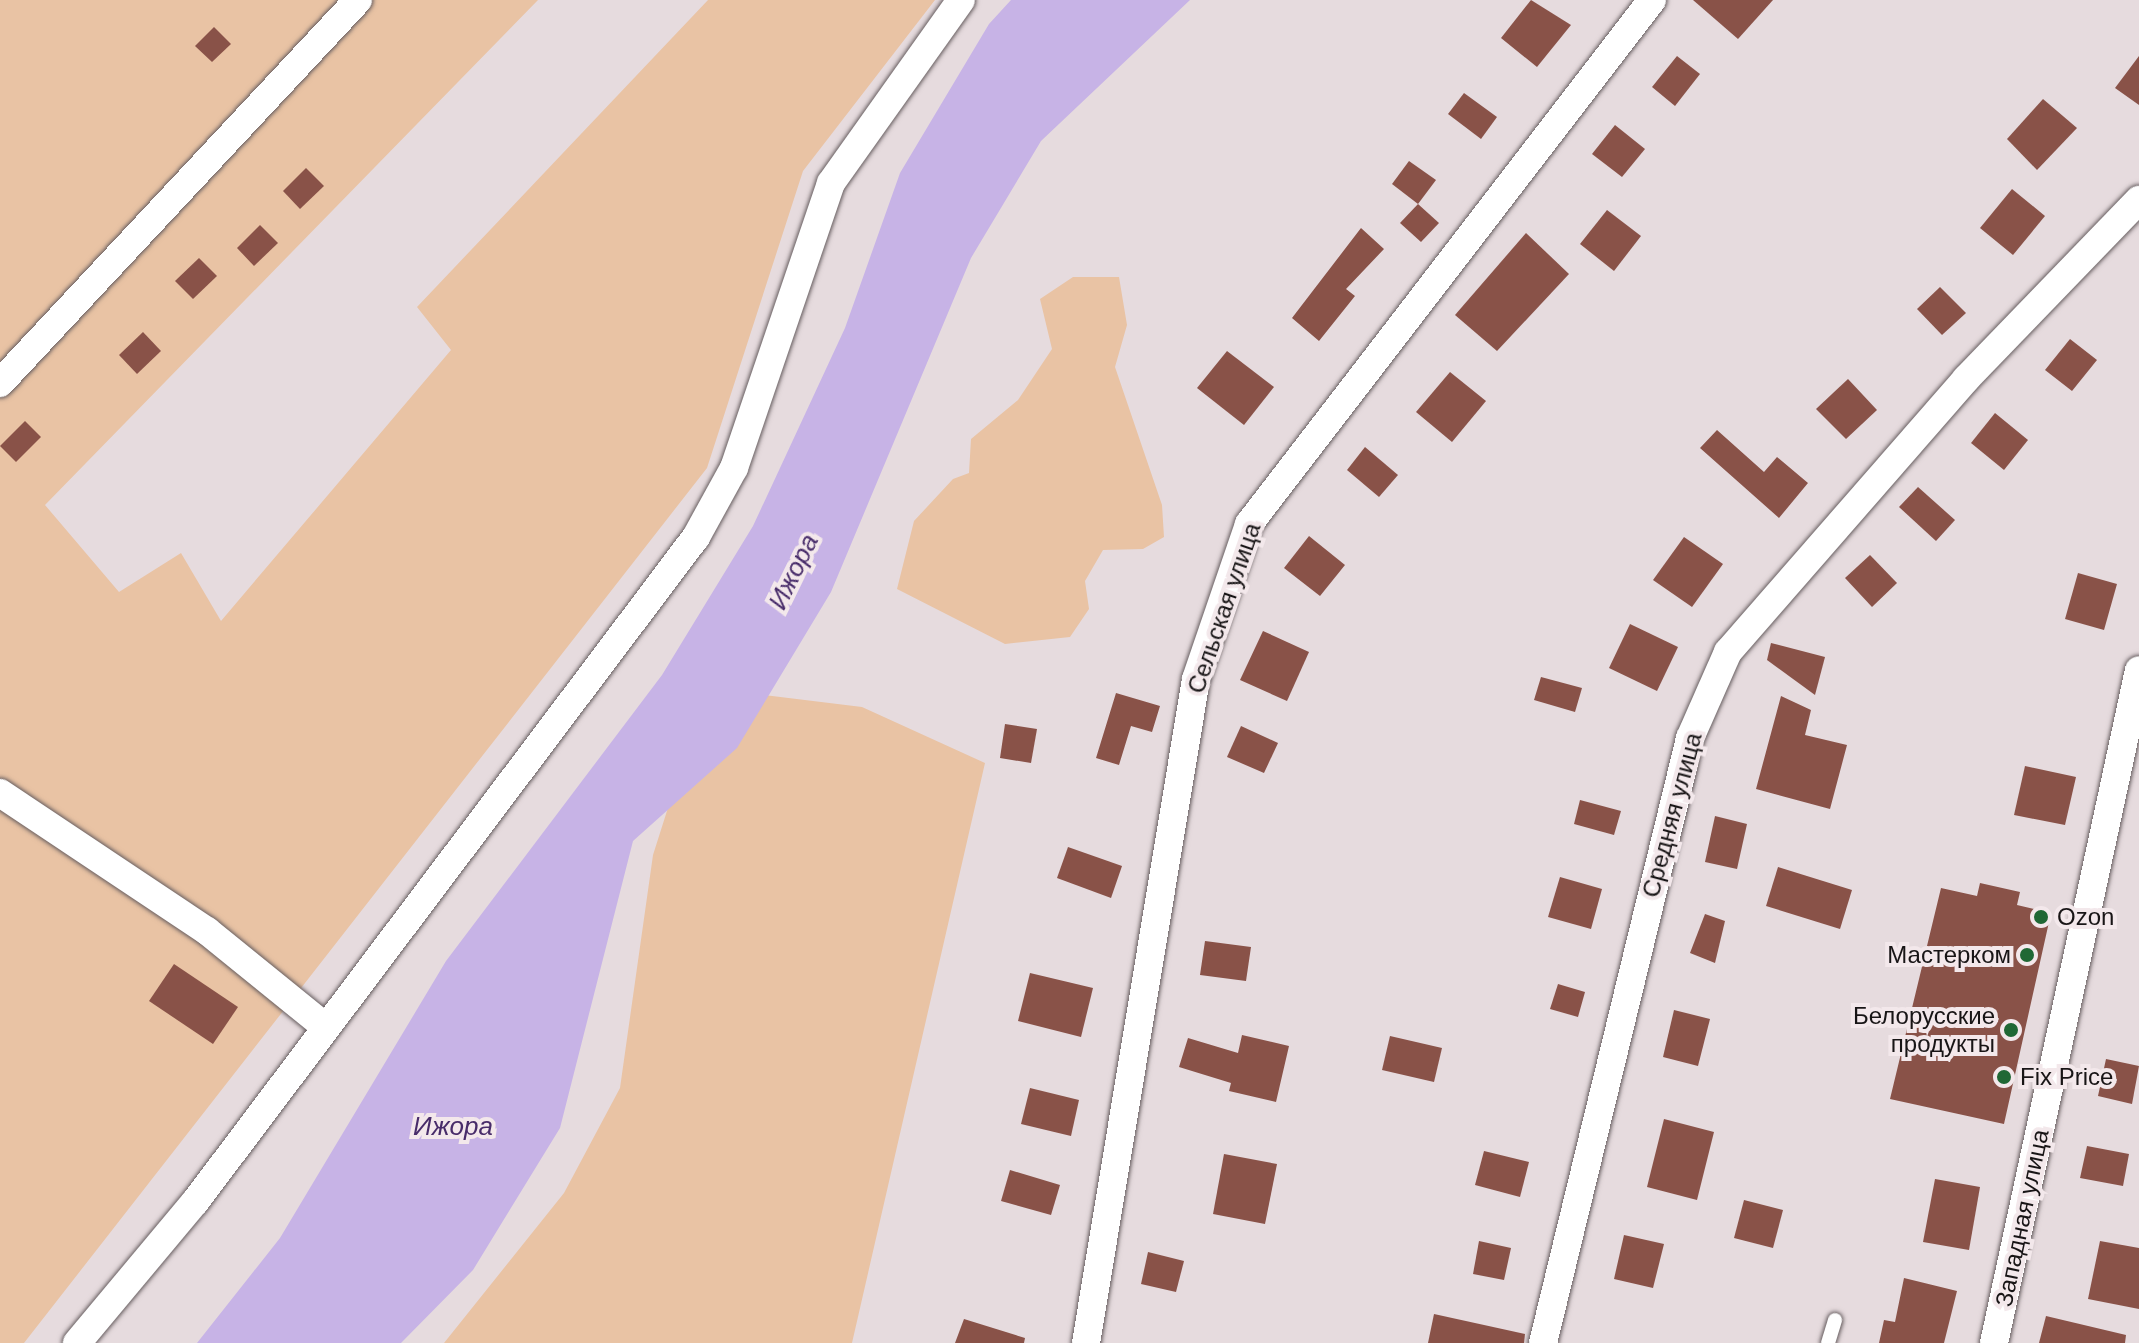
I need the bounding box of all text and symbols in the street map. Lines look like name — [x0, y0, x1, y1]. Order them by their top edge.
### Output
street label: Сельская улица — [1181, 519, 1267, 697]
water label: Ижора — [762, 529, 826, 615]
street label: Средняя улица — [1636, 729, 1708, 901]
place label: Ozon — [2057, 903, 2114, 931]
marker: Ozon — [2032, 908, 2050, 926]
place label: Мастерком — [1887, 941, 2011, 969]
marker: Мастерком — [2018, 946, 2036, 964]
place label: Белорусские продукты — [1853, 1002, 1995, 1058]
marker: Белорусские продукты — [2002, 1021, 2020, 1039]
place label: Fix Price — [2020, 1063, 2113, 1091]
marker: Fix Price — [1995, 1068, 2013, 1086]
water label: Ижора — [413, 1111, 493, 1143]
street label: Западная улица — [1989, 1127, 2055, 1309]

